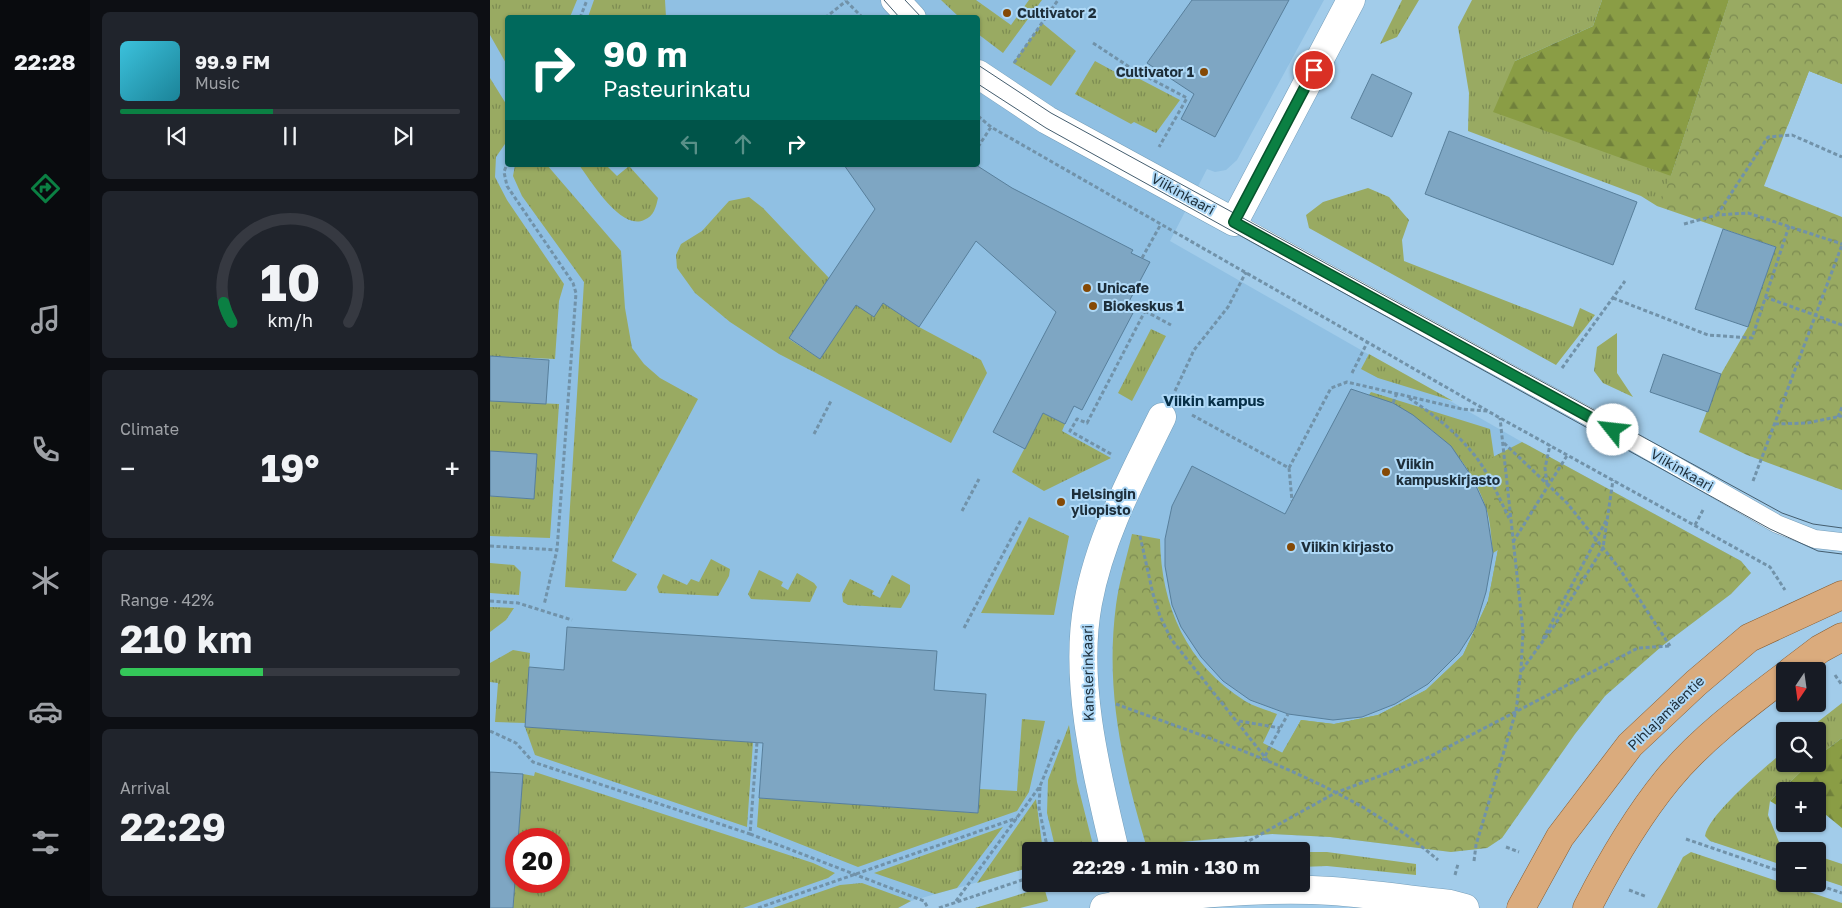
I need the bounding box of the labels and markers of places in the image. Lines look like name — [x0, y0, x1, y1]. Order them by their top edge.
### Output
place label: Cultivator 2 — [1017, 4, 1097, 21]
marker: Cultivator 2 — [1001, 7, 1013, 19]
pin — [1293, 49, 1335, 91]
place label: Cultivator 1 — [1116, 63, 1194, 80]
marker: Cultivator 1 — [1198, 66, 1210, 78]
place label: Unicafe — [1097, 279, 1149, 296]
marker: Unicafe — [1081, 282, 1093, 294]
place label: Biokeskus 1 — [1103, 297, 1184, 314]
marker: Biokeskus 1 — [1087, 300, 1099, 312]
place label: Viikin kampuskirjasto — [1396, 455, 1500, 488]
marker: Viikin kampuskirjasto — [1380, 466, 1392, 478]
place label: Helsingin yliopisto — [1071, 485, 1136, 518]
marker: Helsingin yliopisto — [1055, 496, 1067, 508]
place label: Viikin kirjasto — [1301, 538, 1394, 555]
marker: Viikin kirjasto — [1285, 541, 1297, 553]

